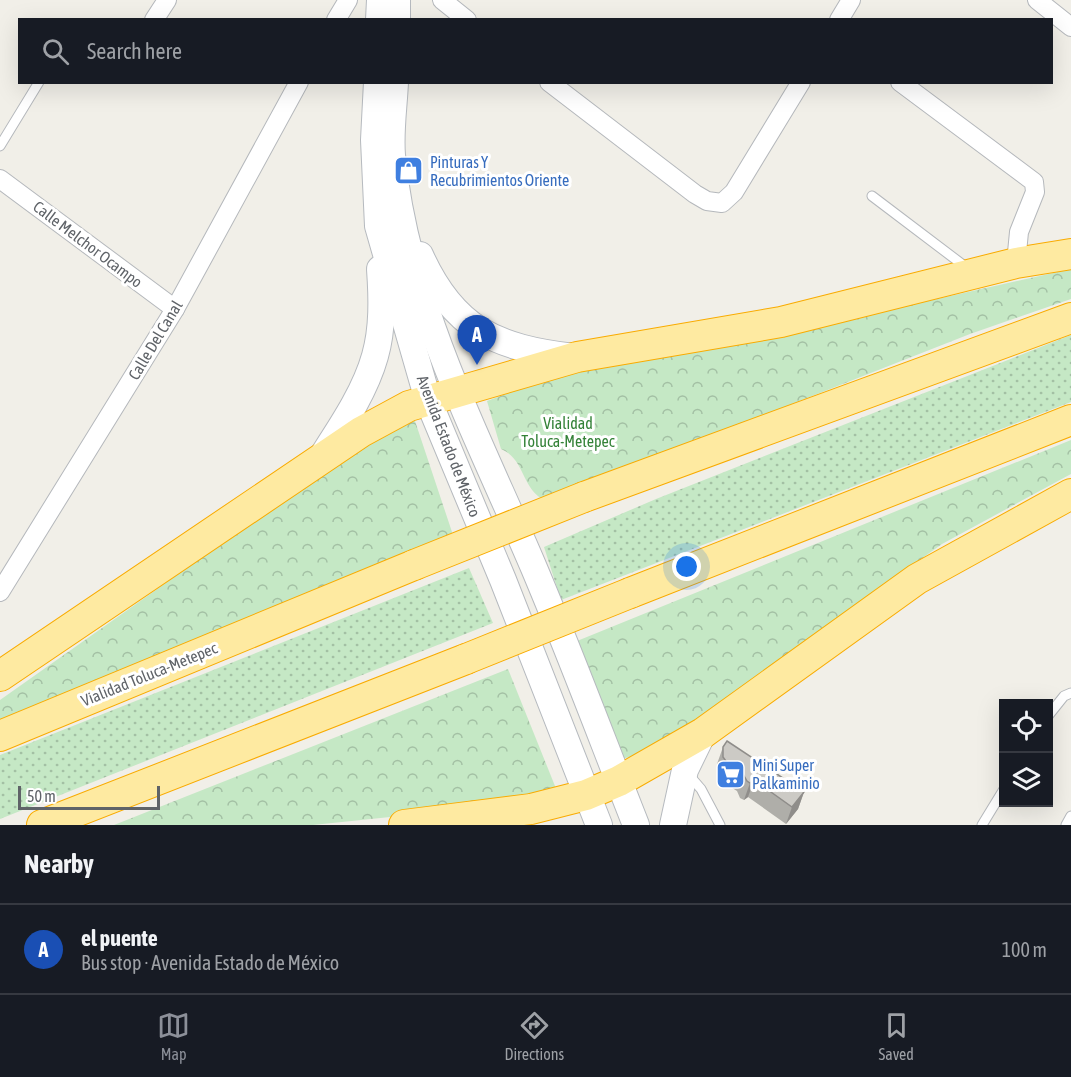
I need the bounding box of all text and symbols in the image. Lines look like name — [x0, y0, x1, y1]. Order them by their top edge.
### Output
search box — [18, 18, 1053, 84]
icon: search — [39, 35, 72, 68]
text: Search here — [87, 38, 182, 64]
place label: Pinturas Y Recubrimientos Oriente — [430, 153, 569, 189]
shop icon: Pinturas Y Recubrimientos Oriente — [393, 155, 425, 187]
street label: Calle Melchor Ocampo — [29, 197, 146, 292]
street label: Calle Del Canal — [124, 297, 186, 383]
pin: A — [458, 316, 496, 365]
street label: Avenida Estado de México — [414, 373, 484, 519]
park label: Vialidad Toluca-Metepec — [521, 414, 615, 451]
your location — [672, 552, 701, 581]
street label: Vialidad Toluca-Metepec — [78, 638, 220, 710]
map controls — [999, 699, 1053, 807]
button: locate — [999, 699, 1053, 753]
button: layers — [999, 753, 1053, 807]
place label: Mini Super Palkaminio — [752, 756, 820, 792]
supermarket icon: Mini Super Palkaminio — [715, 758, 747, 790]
scale bar — [18, 783, 160, 810]
text: 50 m — [27, 787, 56, 805]
text: Nearby — [24, 849, 94, 879]
text: el puente — [81, 925, 158, 951]
text: A — [39, 938, 48, 961]
text: 100 m — [1002, 938, 1047, 961]
text: Bus stop · Avenida Estado de México — [81, 951, 339, 974]
tab: Map — [157, 1009, 190, 1063]
tab: Directions — [504, 1009, 564, 1063]
tab: Saved — [878, 1009, 914, 1063]

